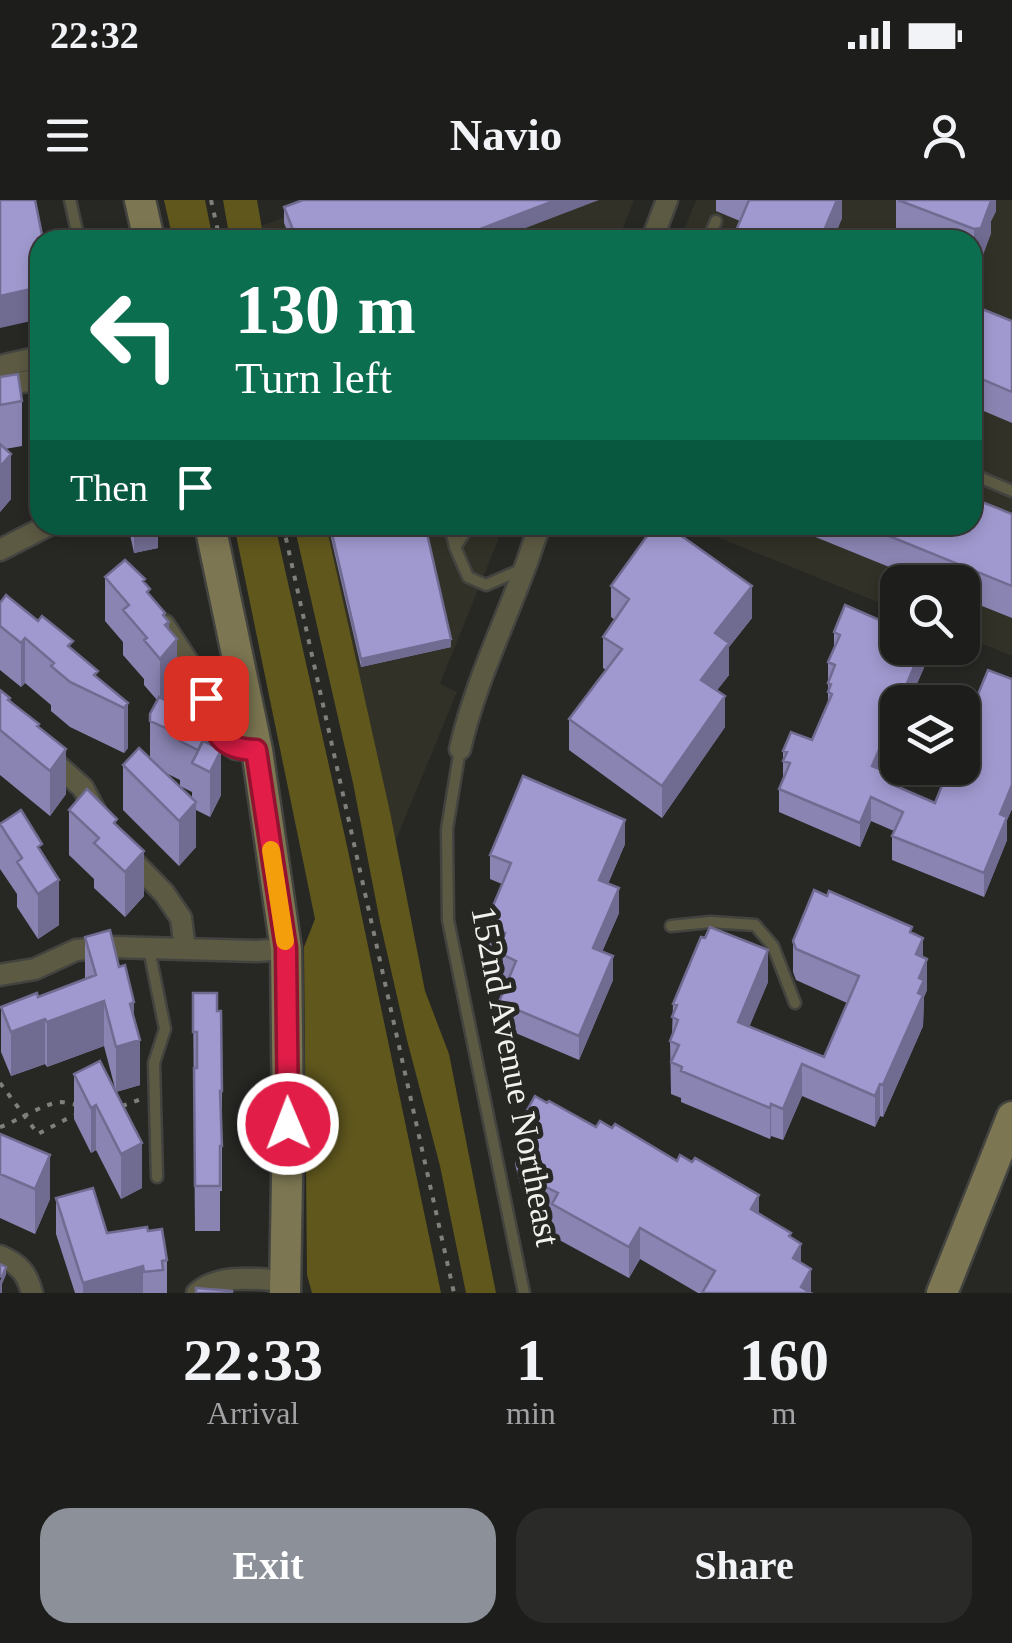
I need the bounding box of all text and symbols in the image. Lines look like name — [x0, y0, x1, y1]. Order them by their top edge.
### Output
text: 22:32 — [50, 14, 139, 56]
icon: menu — [40, 108, 95, 163]
icon: person — [917, 108, 972, 163]
text: Navio — [450, 110, 562, 160]
icon: left — [70, 270, 200, 400]
text: 130 m — [235, 271, 416, 348]
text: Turn left — [235, 353, 392, 403]
icon: arrive — [168, 460, 223, 515]
text: Then — [70, 467, 148, 509]
map controls — [880, 565, 980, 785]
button: search — [880, 565, 980, 665]
pin — [164, 656, 249, 741]
icon: arrive — [179, 671, 234, 726]
button: layers — [880, 685, 980, 785]
street label: 152nd Avenue Northeast — [463, 903, 568, 1250]
position arrow — [236, 1072, 340, 1176]
text: 22:33 — [183, 1327, 323, 1393]
text: 1 — [516, 1327, 546, 1393]
text: 160 — [739, 1327, 829, 1393]
text: Arrival — [207, 1395, 299, 1431]
text: min — [506, 1395, 556, 1431]
text: m — [771, 1395, 796, 1431]
button: Exit — [40, 1508, 496, 1623]
button: Share — [516, 1508, 972, 1623]

